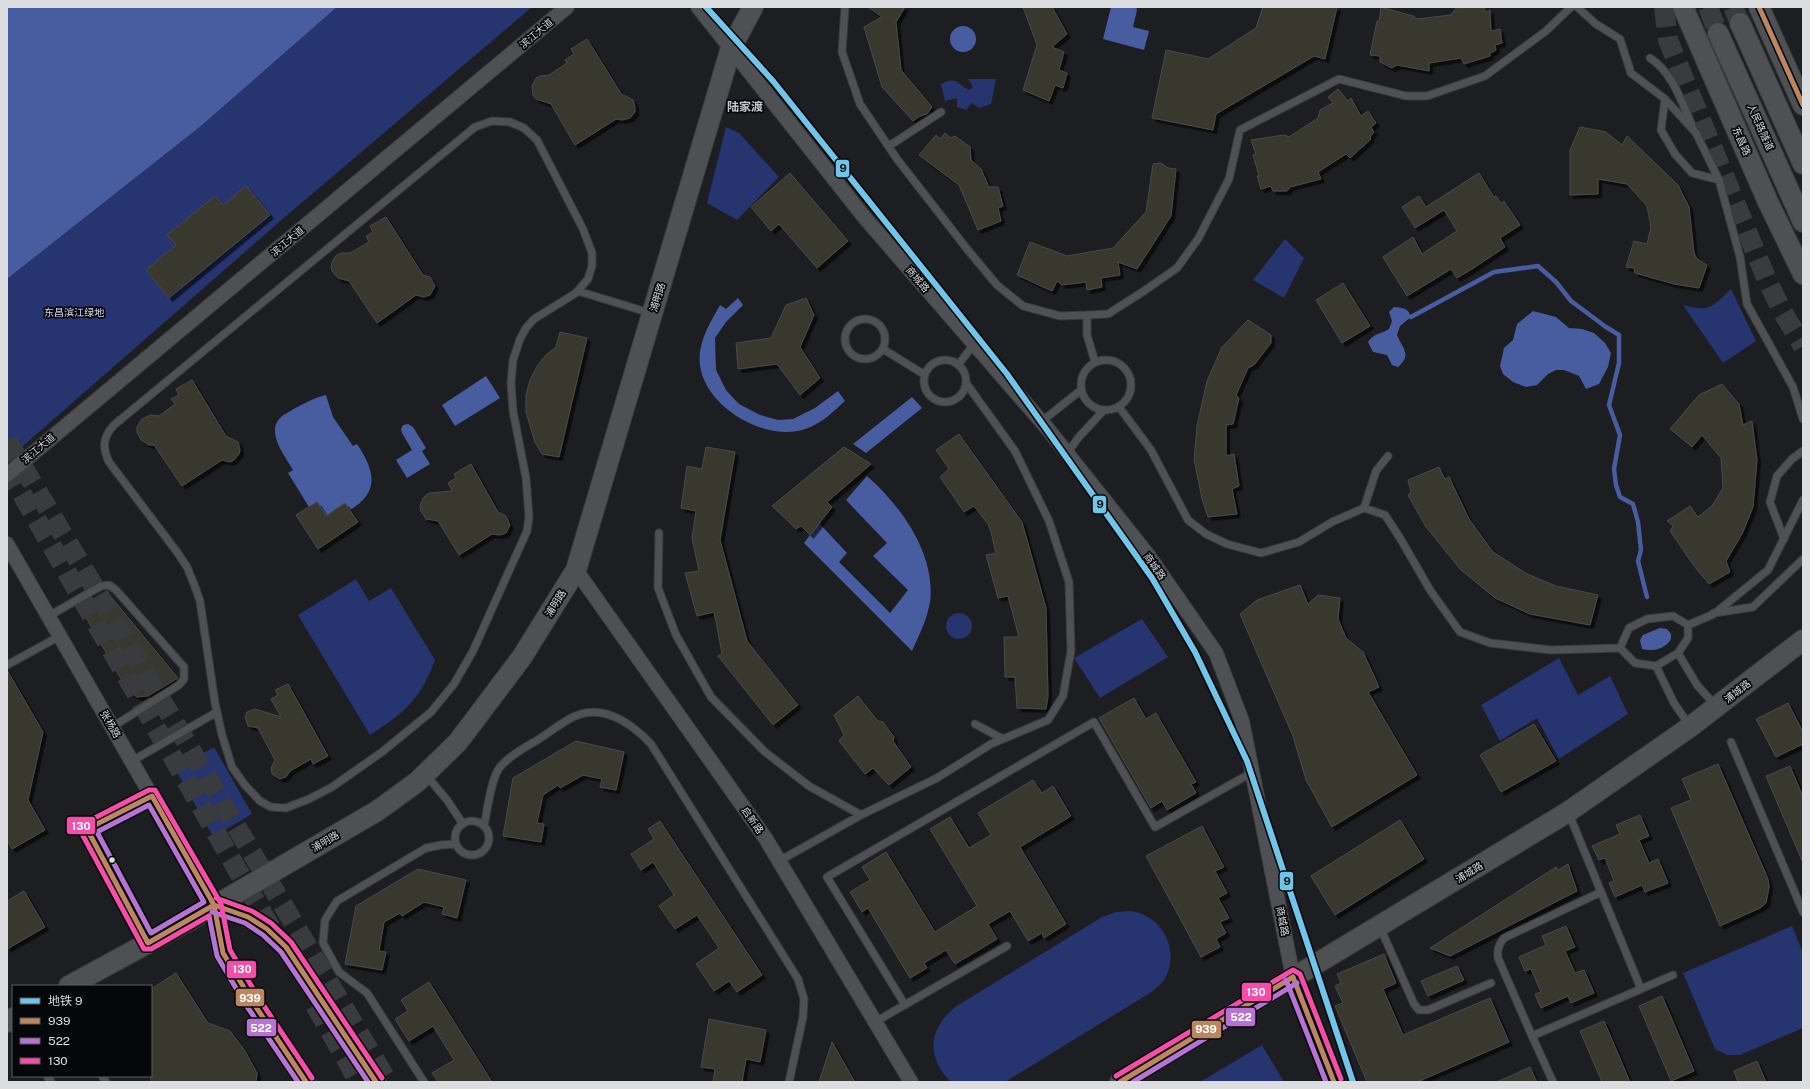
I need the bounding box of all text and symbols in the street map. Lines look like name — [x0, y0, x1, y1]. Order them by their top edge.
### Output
street label: 滨江大道 — [517, 16, 555, 50]
district label: 陆家渡 — [727, 100, 763, 114]
street label: 人民路隧道 — [1745, 102, 1777, 152]
street label: 东昌路 — [1730, 125, 1754, 157]
line badge: 9 — [835, 159, 850, 178]
text: 9 — [839, 162, 847, 174]
street label: 滨江大道 — [268, 224, 306, 258]
street label: 商城路 — [904, 264, 932, 294]
street label: 浦明路 — [647, 281, 667, 313]
park label: 东昌滨江绿地 — [44, 306, 105, 318]
street label: 滨江大道 — [19, 431, 57, 465]
line badge: 9 — [1092, 495, 1107, 514]
text: 9 — [1096, 498, 1104, 510]
street label: 商城路 — [1141, 550, 1169, 582]
street label: 浦明路 — [542, 587, 568, 619]
street label: 浦城路 — [1721, 677, 1753, 705]
street label: 张杨路 — [98, 708, 124, 740]
street label: 启新路 — [739, 804, 767, 836]
line badge: 130 — [66, 816, 96, 835]
text: 130 — [71, 820, 91, 832]
street label: 浦明路 — [309, 828, 341, 854]
unlabelled marker — [107, 855, 117, 865]
street label: 浦城路 — [1453, 859, 1485, 885]
line badge: 9 — [1279, 871, 1294, 891]
text: 9 — [1283, 875, 1291, 887]
street label: 商城路 — [1274, 905, 1292, 937]
line badge: 130 — [226, 960, 257, 979]
text: 130 — [232, 963, 252, 975]
line badge: 130 — [1241, 982, 1272, 1002]
legend — [12, 985, 152, 1077]
text: 130 — [1246, 986, 1266, 998]
line badge: 939 — [235, 988, 265, 1007]
text: 939 — [239, 992, 261, 1004]
text: 地铁 9 — [48, 994, 82, 1008]
line badge: 522 — [1225, 1007, 1256, 1027]
text: 522 — [1230, 1011, 1252, 1023]
text: 939 — [48, 1014, 70, 1028]
line badge: 522 — [246, 1018, 277, 1037]
line badge: 939 — [1191, 1020, 1222, 1039]
text: 522 — [250, 1022, 272, 1034]
text: 939 — [1195, 1023, 1217, 1035]
text: 522 — [48, 1034, 70, 1048]
text: 130 — [48, 1054, 68, 1068]

